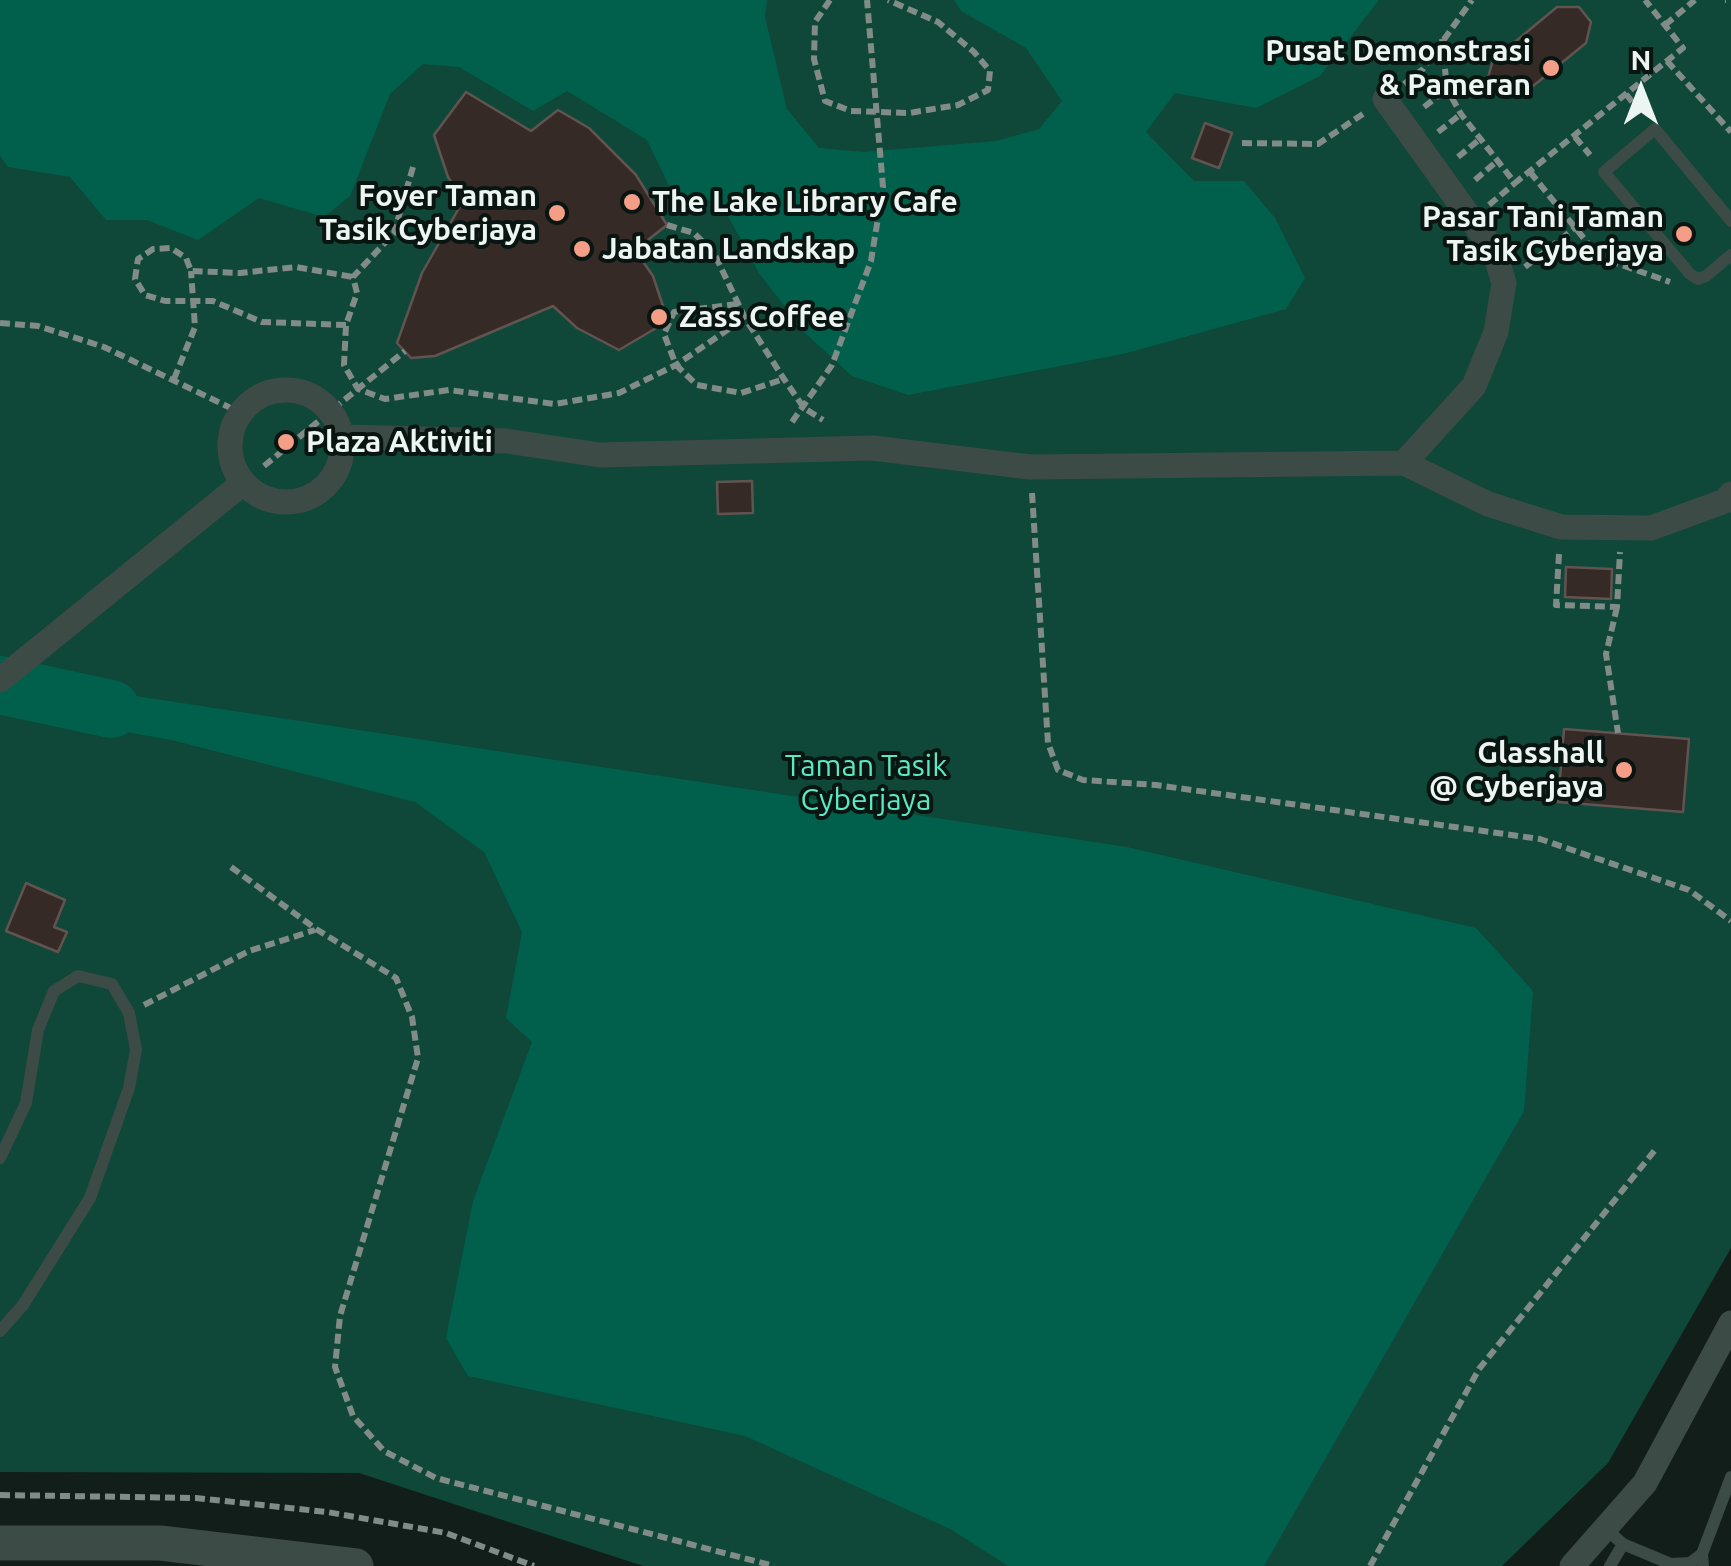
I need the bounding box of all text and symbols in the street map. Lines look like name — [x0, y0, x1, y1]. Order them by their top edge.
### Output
place label: Pusat Demonstrasi & Pameran — [1265, 33, 1531, 104]
north arrow — [1591, 40, 1691, 140]
text: N — [1631, 44, 1651, 75]
marker: Pusat Demonstrasi & Pameran — [1540, 57, 1562, 79]
place label: Foyer Taman Tasik Cyberjaya — [319, 178, 537, 248]
place label: The Lake Library Cafe — [652, 184, 958, 220]
marker: The Lake Library Cafe — [621, 191, 643, 213]
place label: Pasar Tani Taman Tasik Cyberjaya — [1422, 199, 1664, 270]
marker: Foyer Taman Tasik Cyberjaya — [546, 202, 568, 224]
marker: Pasar Tani Taman Tasik Cyberjaya — [1673, 223, 1695, 245]
place label: Jabatan Landskap — [602, 231, 855, 267]
marker: Jabatan Landskap — [571, 238, 593, 260]
place label: Zass Coffee — [679, 299, 845, 335]
marker: Zass Coffee — [648, 306, 670, 328]
place label: Plaza Aktiviti — [306, 424, 493, 460]
marker: Plaza Aktiviti — [275, 431, 297, 453]
place label: Glasshall @ Cyberjaya — [1429, 735, 1604, 806]
park label: Taman Tasik Cyberjaya — [785, 748, 947, 818]
marker: Glasshall @ Cyberjaya — [1613, 759, 1635, 781]

